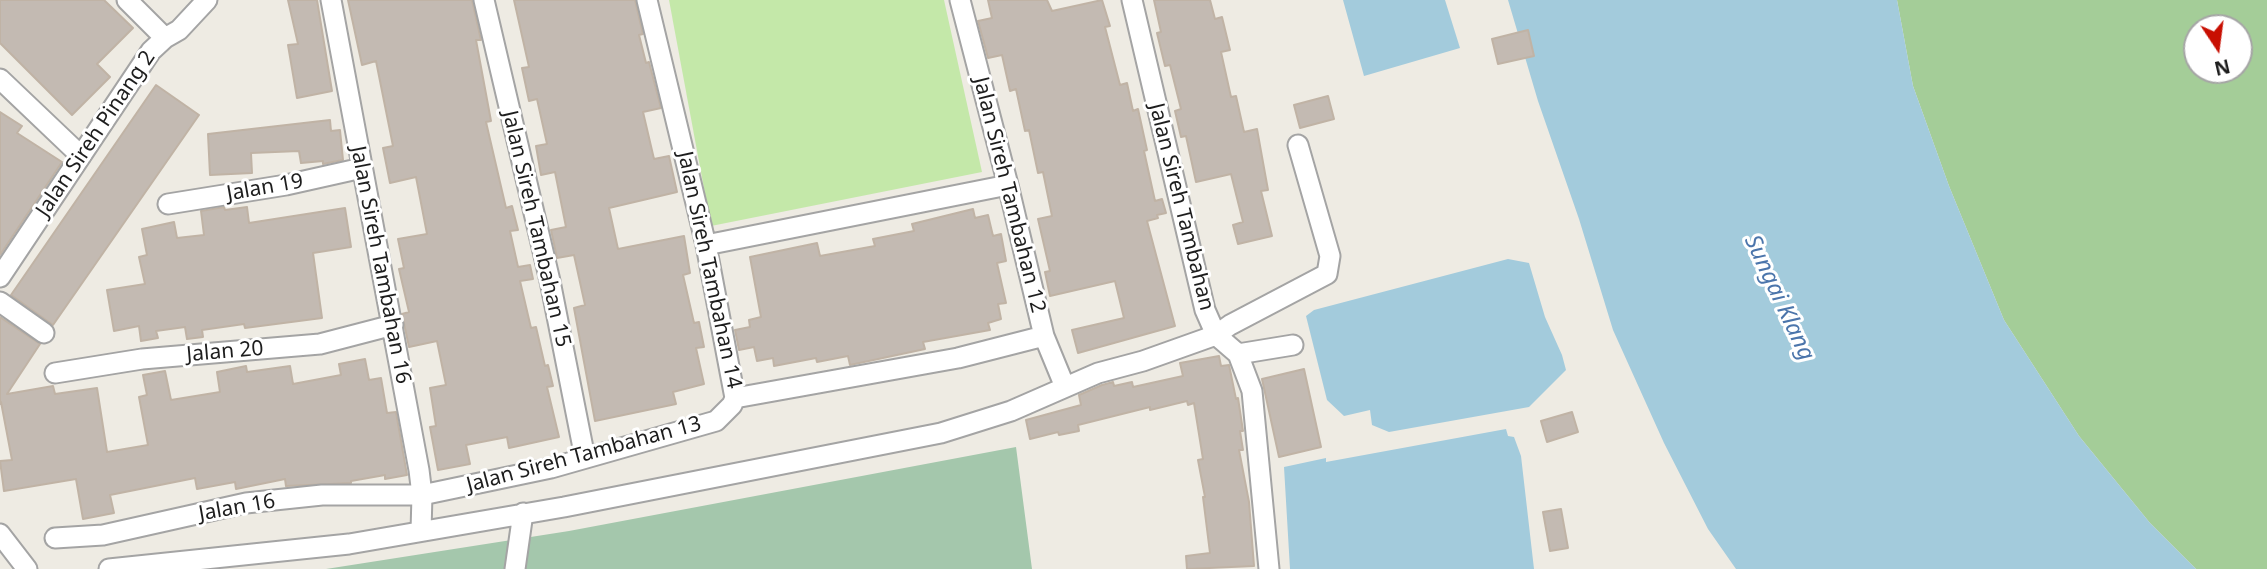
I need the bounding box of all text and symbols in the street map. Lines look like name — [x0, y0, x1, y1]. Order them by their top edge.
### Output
north arrow — [2183, 14, 2253, 84]
street label: Jalan Sireh Pinang 2 — [31, 46, 161, 222]
text: N — [2212, 53, 2233, 82]
street label: Jalan Sireh Tambahan 12 — [968, 75, 1050, 315]
street label: Jalan Sireh Tambahan — [1143, 101, 1219, 313]
street label: Jalan Sireh Tambahan 15 — [497, 108, 575, 350]
street label: Jalan Sireh Tambahan 16 — [345, 144, 415, 386]
street label: Jalan Sireh Tambahan 14 — [672, 149, 746, 391]
street label: Jalan 19 — [225, 169, 305, 207]
water label: Sungai Klang — [1738, 231, 1820, 365]
street label: Jalan 20 — [185, 336, 265, 368]
street label: Jalan Sireh Tambahan 13 — [464, 412, 704, 498]
street label: Jalan 16 — [197, 489, 277, 527]

